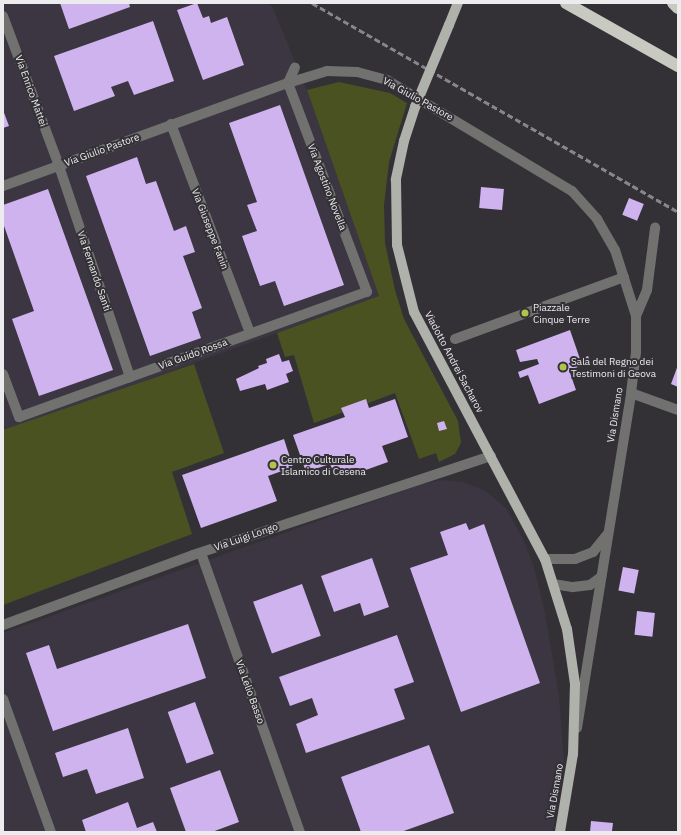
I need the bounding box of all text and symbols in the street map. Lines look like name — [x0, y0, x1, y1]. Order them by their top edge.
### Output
street label: Via Enrico Mattei — [12, 54, 50, 128]
street label: Via Giulio Pastore — [381, 75, 455, 123]
street label: Via Giulio Pastore — [63, 131, 141, 169]
street label: Via Agostino Novella — [305, 142, 349, 232]
street label: Via Giuseppe Fanin — [189, 187, 231, 271]
street label: Via Fernando Santi — [75, 229, 113, 313]
place label: Piazzale Cinque Terre — [533, 301, 590, 324]
marker: Piazzale Cinque Terre — [520, 308, 530, 318]
street label: Viadotto Andrei Sacharov — [422, 309, 486, 415]
street label: Via Guido Rossa — [157, 336, 229, 372]
place label: Sala del Regno dei Testimoni di Geova — [571, 355, 656, 378]
marker: Sala del Regno dei Testimoni di Geova — [558, 362, 568, 372]
street label: Via Dismano — [605, 387, 625, 443]
place label: Centro Culturale Islamico di Cesena — [281, 453, 366, 476]
marker: Centro Culturale Islamico di Cesena — [268, 460, 278, 470]
street label: Via Luigi Longo — [213, 520, 279, 554]
street label: Via Lelio Basso — [233, 658, 267, 726]
street label: Via Dismano — [544, 763, 566, 819]

